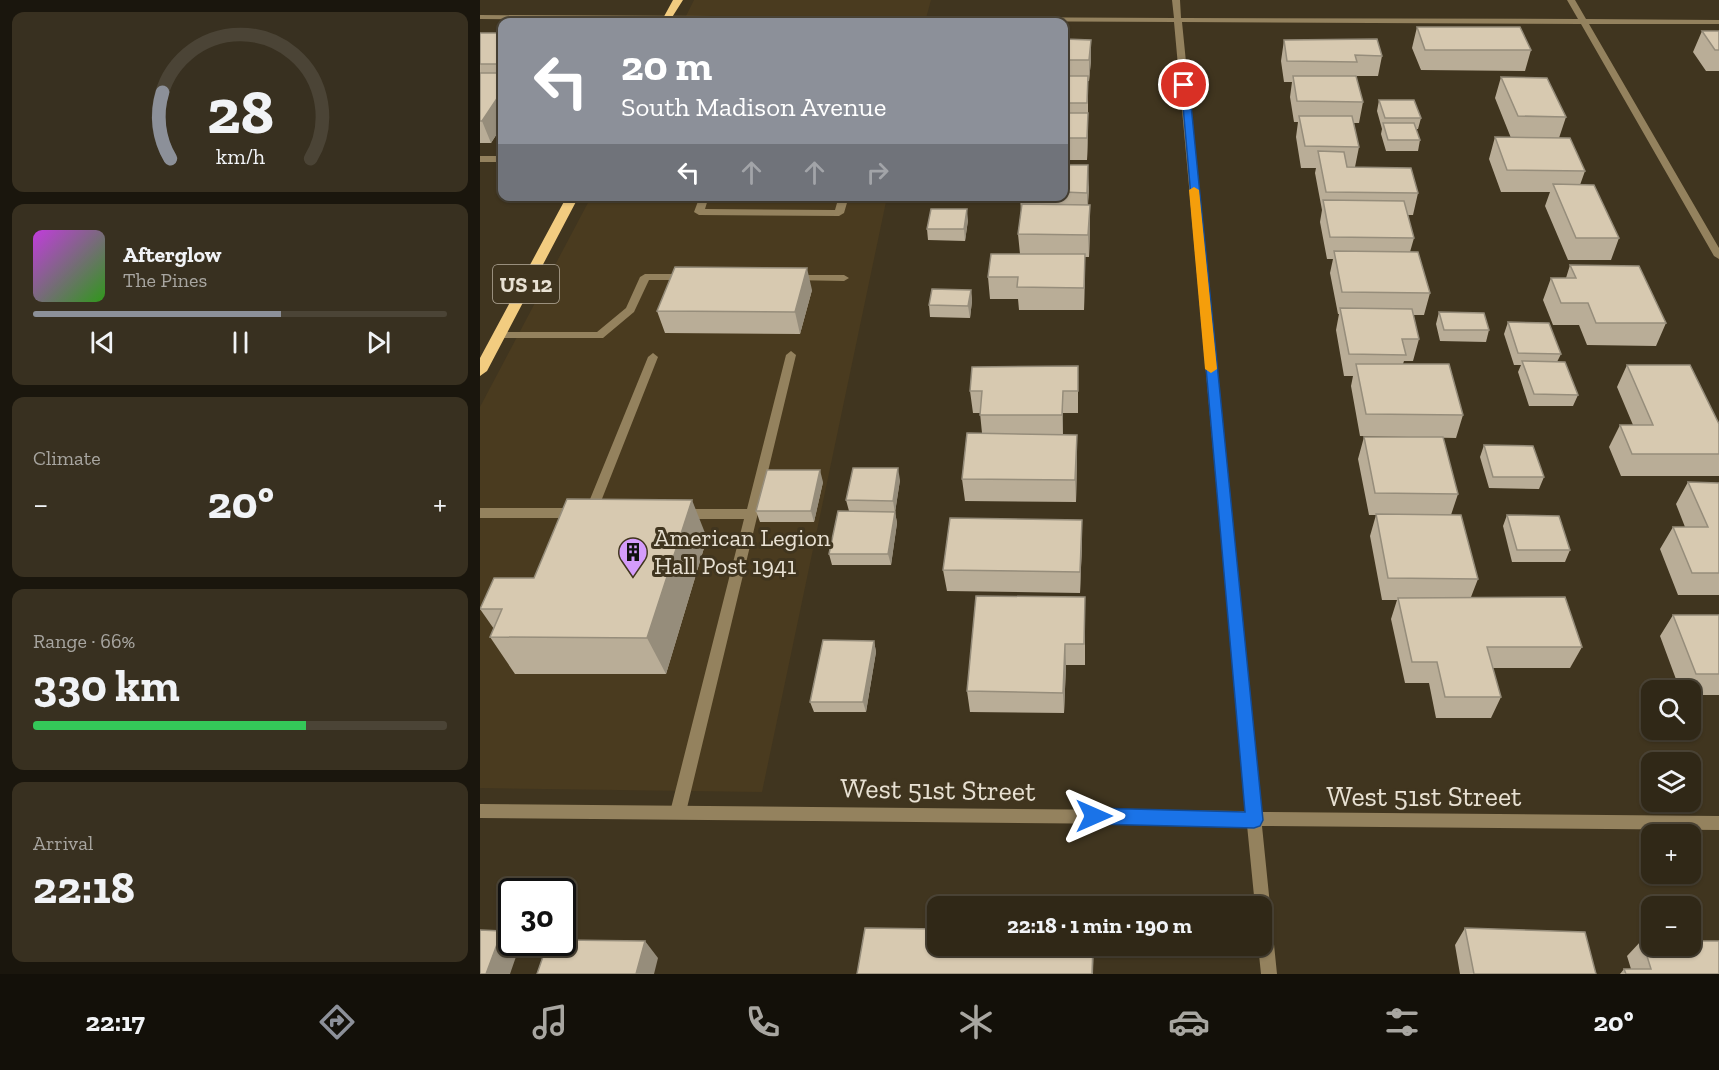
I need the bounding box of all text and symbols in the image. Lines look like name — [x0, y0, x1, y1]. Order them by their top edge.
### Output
text: 20 m — [621, 40, 712, 91]
icon: left — [522, 42, 600, 120]
pin — [1158, 59, 1209, 110]
icon: arrive — [1167, 68, 1200, 101]
text: 28 — [206, 74, 274, 149]
text: South Madison Avenue — [621, 91, 886, 123]
text: km/h — [216, 145, 264, 170]
icon: left — [672, 156, 705, 189]
icon: ahead — [735, 156, 768, 189]
icon: ahead — [798, 156, 831, 189]
icon: right — [861, 156, 894, 189]
text: Afterglow — [123, 241, 221, 268]
road number: US 12 — [493, 265, 559, 303]
text: The Pines — [123, 268, 207, 292]
icon: previous — [86, 326, 119, 359]
icon: pause — [224, 326, 257, 359]
icon: next — [362, 326, 395, 359]
text: Climate — [33, 446, 101, 470]
text: 20° — [208, 476, 274, 530]
text: − — [33, 484, 48, 523]
text: + — [433, 484, 447, 523]
place label: American Legion Hall Post 1941 — [654, 523, 831, 580]
building icon: American Legion Hall Post 1941 — [617, 536, 649, 578]
text: Range · 66% — [33, 629, 135, 653]
text: 330 km — [33, 659, 180, 713]
map controls — [1641, 680, 1701, 956]
button: search — [1641, 680, 1701, 740]
button: layers — [1641, 752, 1701, 812]
street label: West 51st Street — [840, 771, 1036, 808]
street label: West 51st Street — [1327, 780, 1522, 813]
position arrow — [1062, 784, 1126, 848]
button: + — [1641, 824, 1701, 884]
text: Arrival — [33, 831, 93, 855]
text: 22:18 — [33, 861, 135, 915]
speed limit sign: 30 — [498, 878, 576, 956]
button: − — [1641, 896, 1701, 956]
text: 22:18 · 1 min · 190 m — [1007, 912, 1192, 939]
icon: directions — [316, 1001, 358, 1043]
icon: music — [529, 1001, 571, 1043]
icon: phone — [742, 1001, 784, 1043]
icon: climate — [955, 1001, 997, 1043]
icon: car — [1168, 1001, 1210, 1043]
icon: filters — [1381, 1001, 1423, 1043]
text: 22:17 — [85, 1006, 145, 1038]
text: 20° — [1594, 1006, 1633, 1038]

